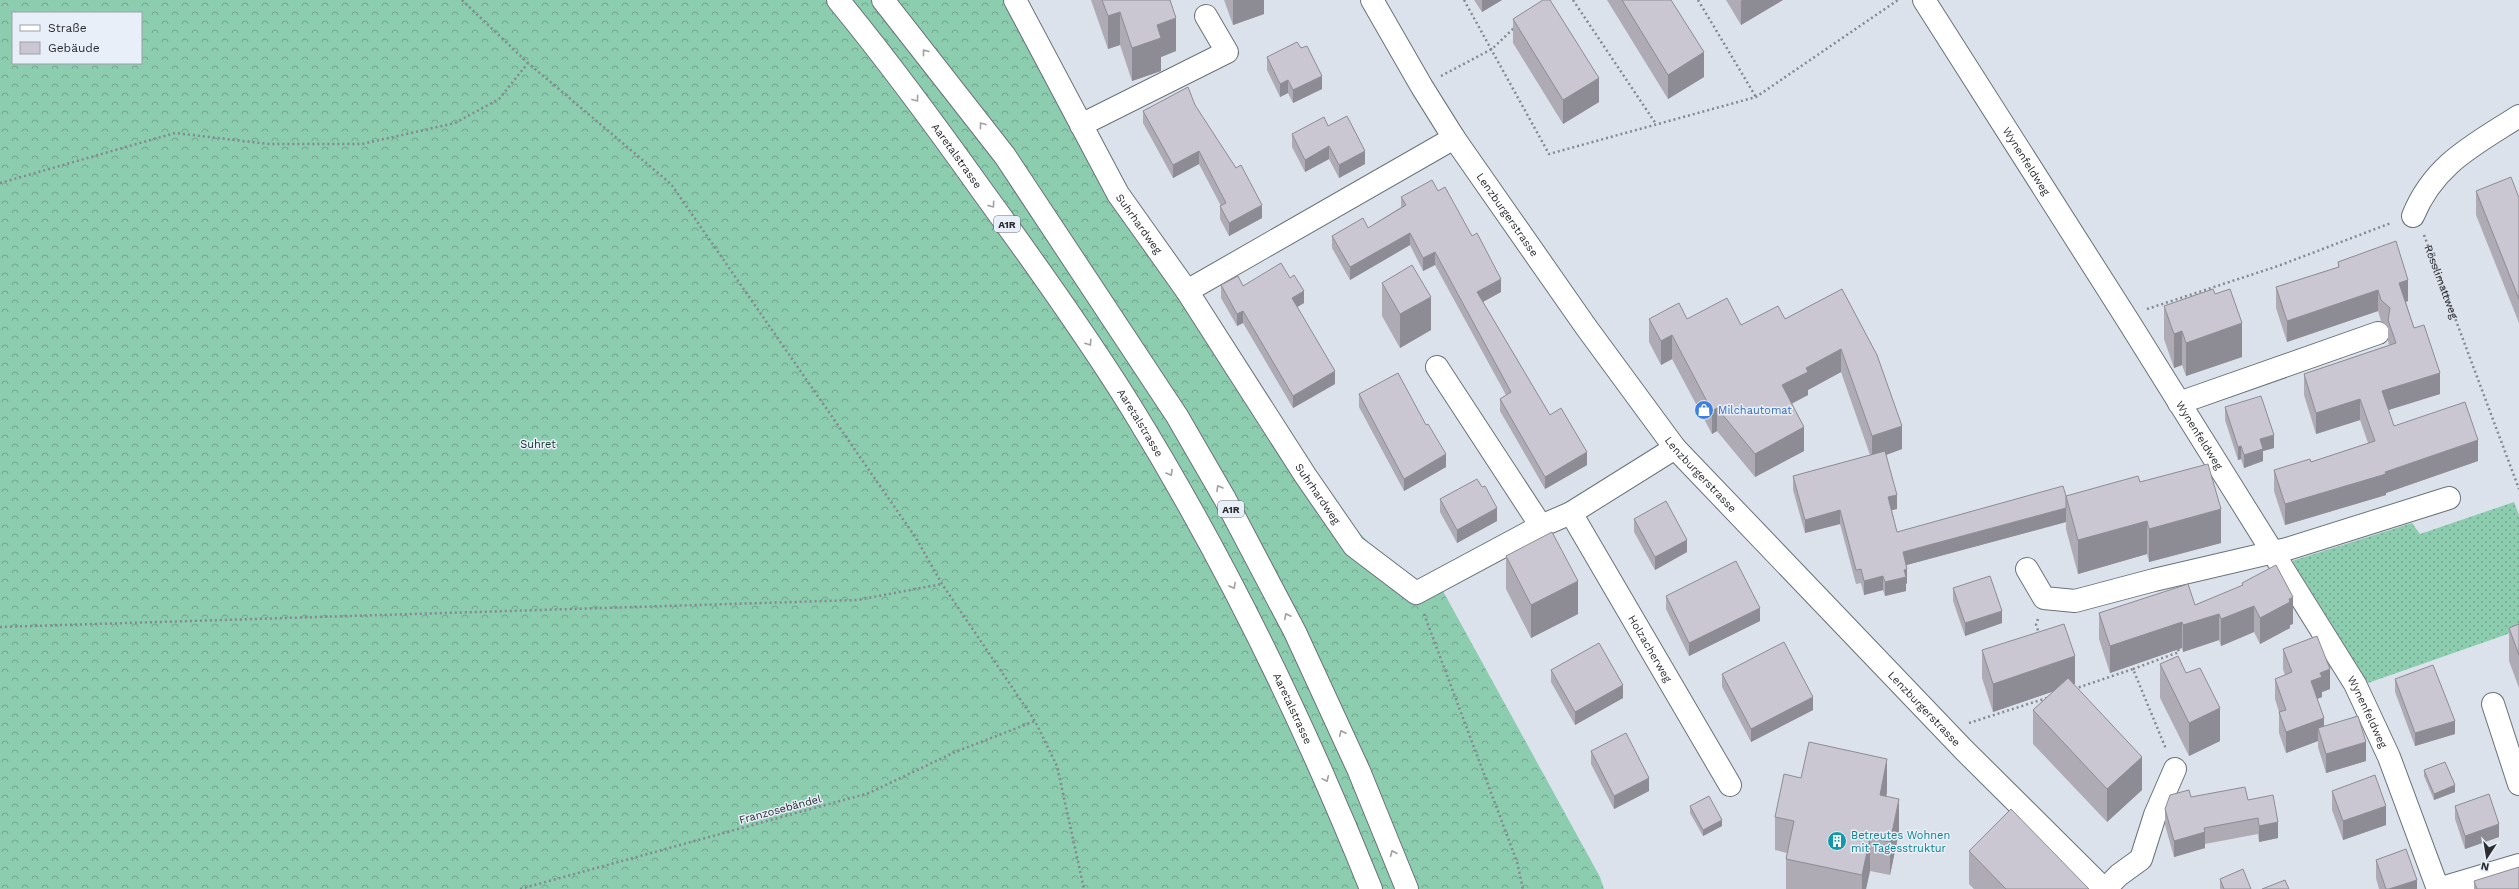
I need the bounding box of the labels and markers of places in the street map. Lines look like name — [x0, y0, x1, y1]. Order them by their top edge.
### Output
shop icon: Milchautomat — [1693, 399, 1715, 421]
place label: Milchautomat — [1718, 404, 1792, 417]
place label: Betreutes Wohnen mit Tagesstruktur — [1851, 829, 1950, 855]
building icon: Betreutes Wohnen mit Tagesstruktur — [1826, 830, 1848, 852]

